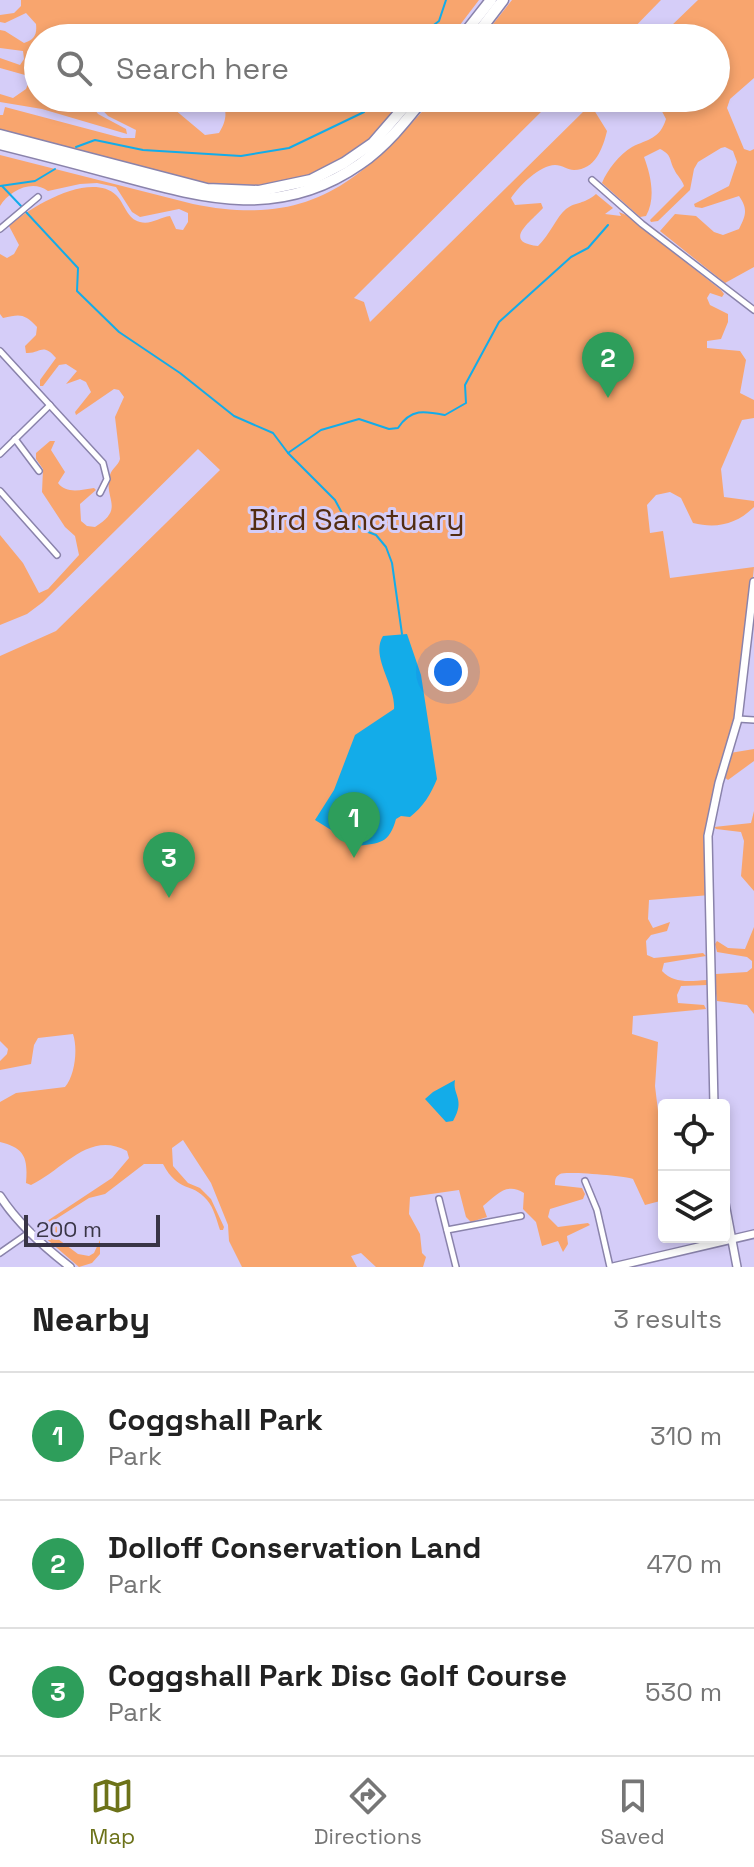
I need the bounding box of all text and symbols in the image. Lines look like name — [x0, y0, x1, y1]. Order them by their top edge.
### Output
search box — [24, 24, 730, 112]
icon: search — [52, 46, 96, 90]
text: Search here — [116, 49, 289, 88]
pin: 2 — [582, 332, 634, 398]
park label: Bird Sanctuary — [249, 500, 465, 539]
your location — [428, 652, 468, 692]
pin: 1 — [328, 792, 380, 858]
pin: 3 — [143, 832, 195, 898]
map controls — [658, 1099, 730, 1243]
button: locate — [658, 1099, 730, 1171]
button: layers — [658, 1171, 730, 1243]
scale bar — [24, 1211, 160, 1247]
text: 200 m — [36, 1215, 102, 1243]
text: Nearby — [32, 1298, 150, 1341]
text: 3 results — [613, 1302, 722, 1336]
text: Coggshall Park — [108, 1400, 323, 1439]
text: 1 — [52, 1419, 64, 1453]
text: 310 m — [650, 1419, 722, 1453]
text: Park — [108, 1439, 162, 1473]
text: Dolloff Conservation Land — [108, 1528, 481, 1567]
text: 2 — [50, 1547, 66, 1581]
text: 470 m — [646, 1547, 722, 1581]
text: Park — [108, 1567, 162, 1601]
text: Coggshall Park Disc Golf Course — [108, 1656, 567, 1695]
text: 3 — [50, 1675, 66, 1709]
text: 530 m — [645, 1675, 722, 1709]
text: Park — [108, 1695, 162, 1729]
tab: Map — [89, 1774, 135, 1850]
tab: Directions — [314, 1774, 422, 1850]
tab: Saved — [600, 1774, 665, 1850]

